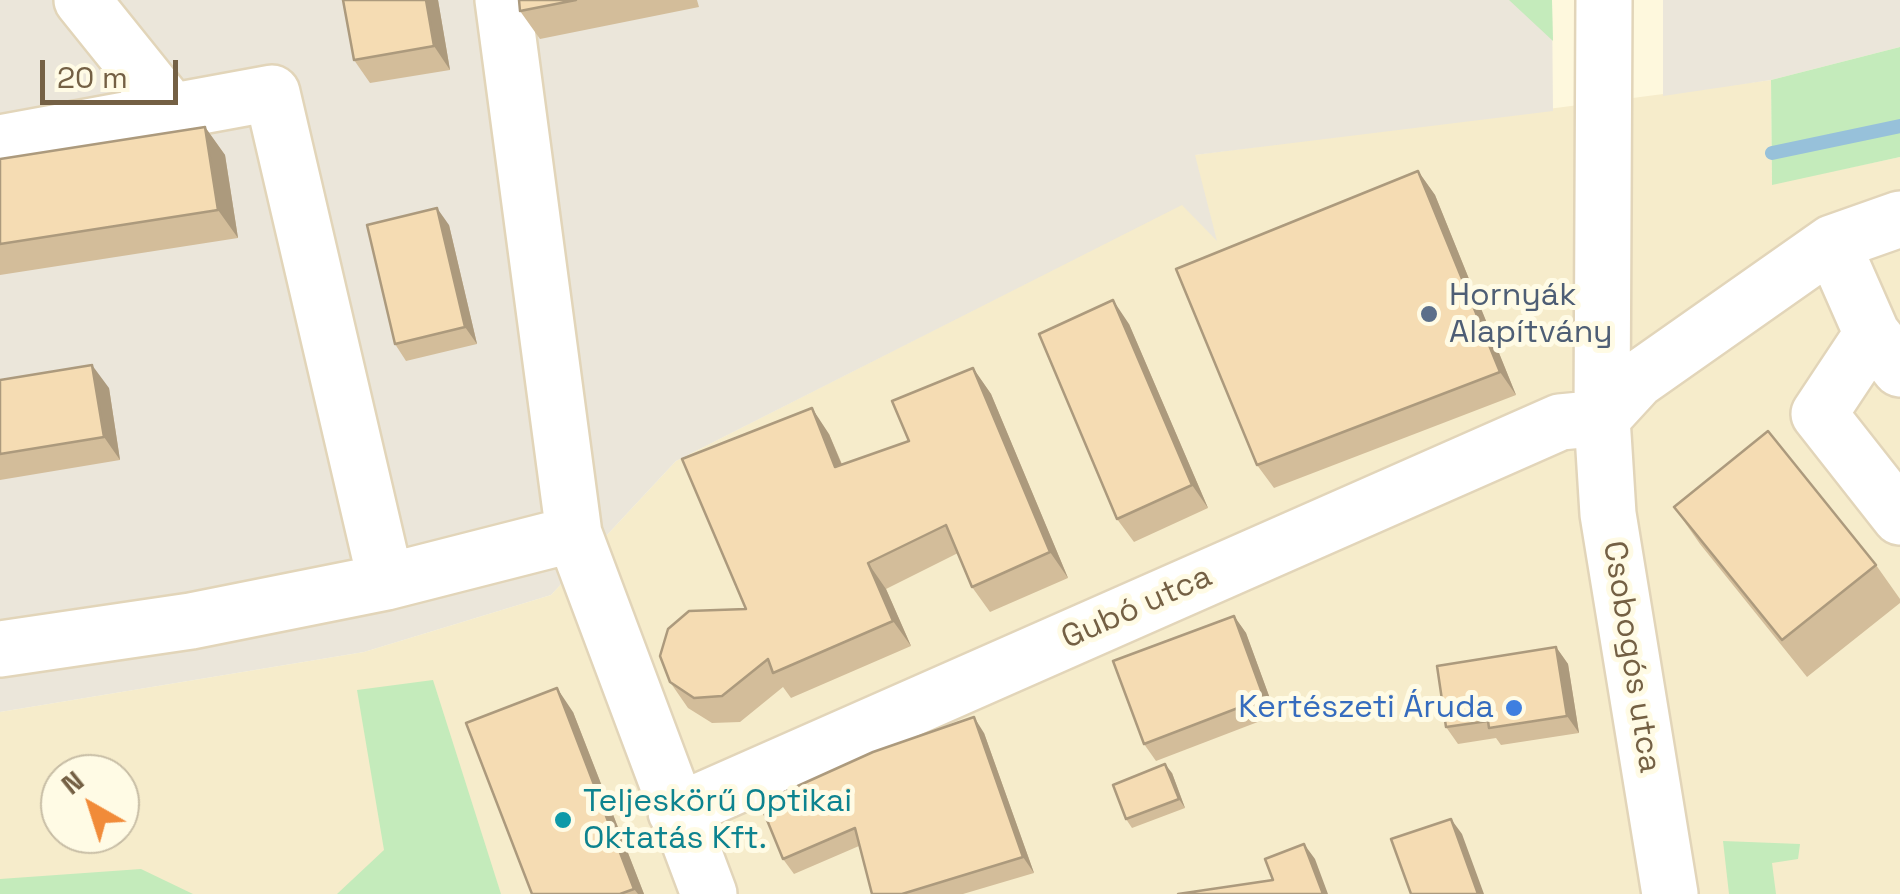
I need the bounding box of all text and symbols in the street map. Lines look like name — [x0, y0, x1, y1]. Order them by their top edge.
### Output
scale bar — [45, 40, 182, 102]
text: 20 m — [57, 58, 128, 97]
place label: Hornyák Alapítvány — [1449, 277, 1613, 352]
marker: Hornyák Alapítvány — [1418, 303, 1440, 325]
street label: Csobogós utca — [1594, 538, 1668, 776]
street label: Gubó utca — [1056, 558, 1218, 658]
place label: Kertészeti Áruda — [1238, 689, 1494, 727]
marker: Kertészeti Áruda — [1503, 697, 1525, 719]
north arrow — [40, 754, 140, 854]
text: N — [54, 762, 91, 802]
place label: Teljeskörű Optikai Oktatás Kft. — [583, 783, 852, 858]
marker: Teljeskörű Optikai Oktatás Kft. — [552, 809, 574, 831]

